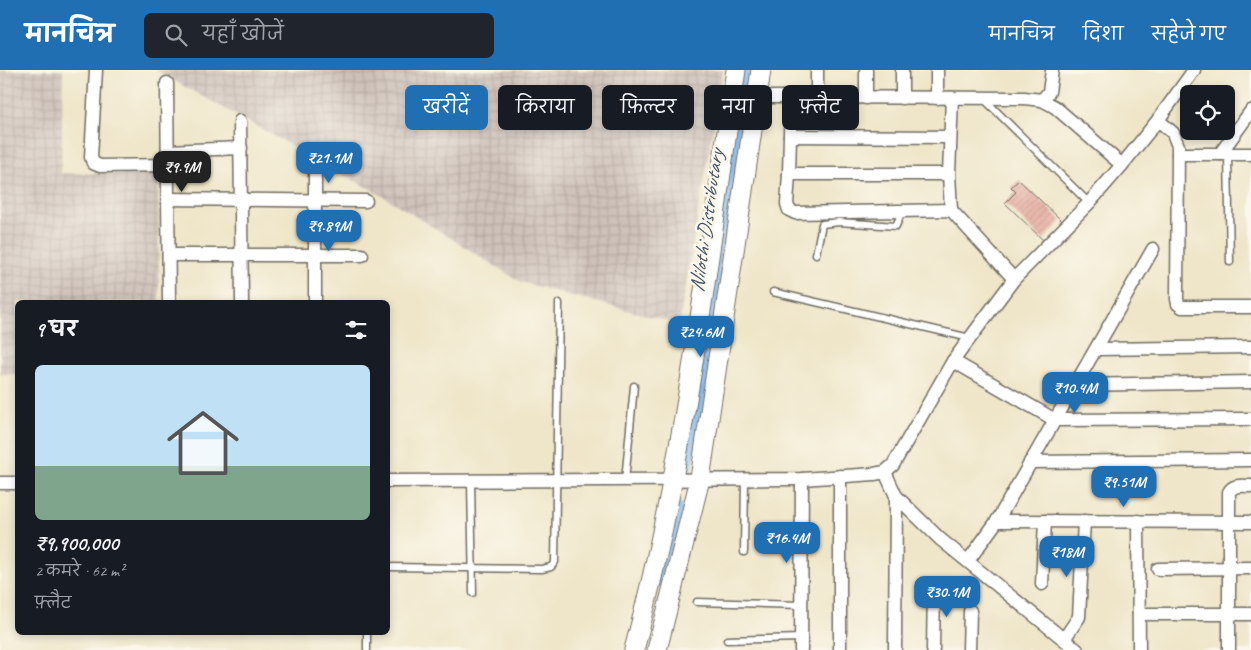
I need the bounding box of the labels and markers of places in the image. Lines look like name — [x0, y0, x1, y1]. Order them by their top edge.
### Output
pin: ₹21.1M — [288, 142, 370, 184]
pin: ₹9.9M — [147, 150, 217, 193]
pin: ₹9.89M — [288, 210, 370, 252]
pin: ₹24.6M — [660, 316, 742, 358]
pin: ₹10.4M — [1034, 372, 1116, 414]
pin: ₹9.51M — [1083, 466, 1165, 508]
pin: ₹16.4M — [746, 522, 828, 564]
pin: ₹18M — [1037, 536, 1097, 578]
pin: ₹30.1M — [906, 576, 988, 618]

